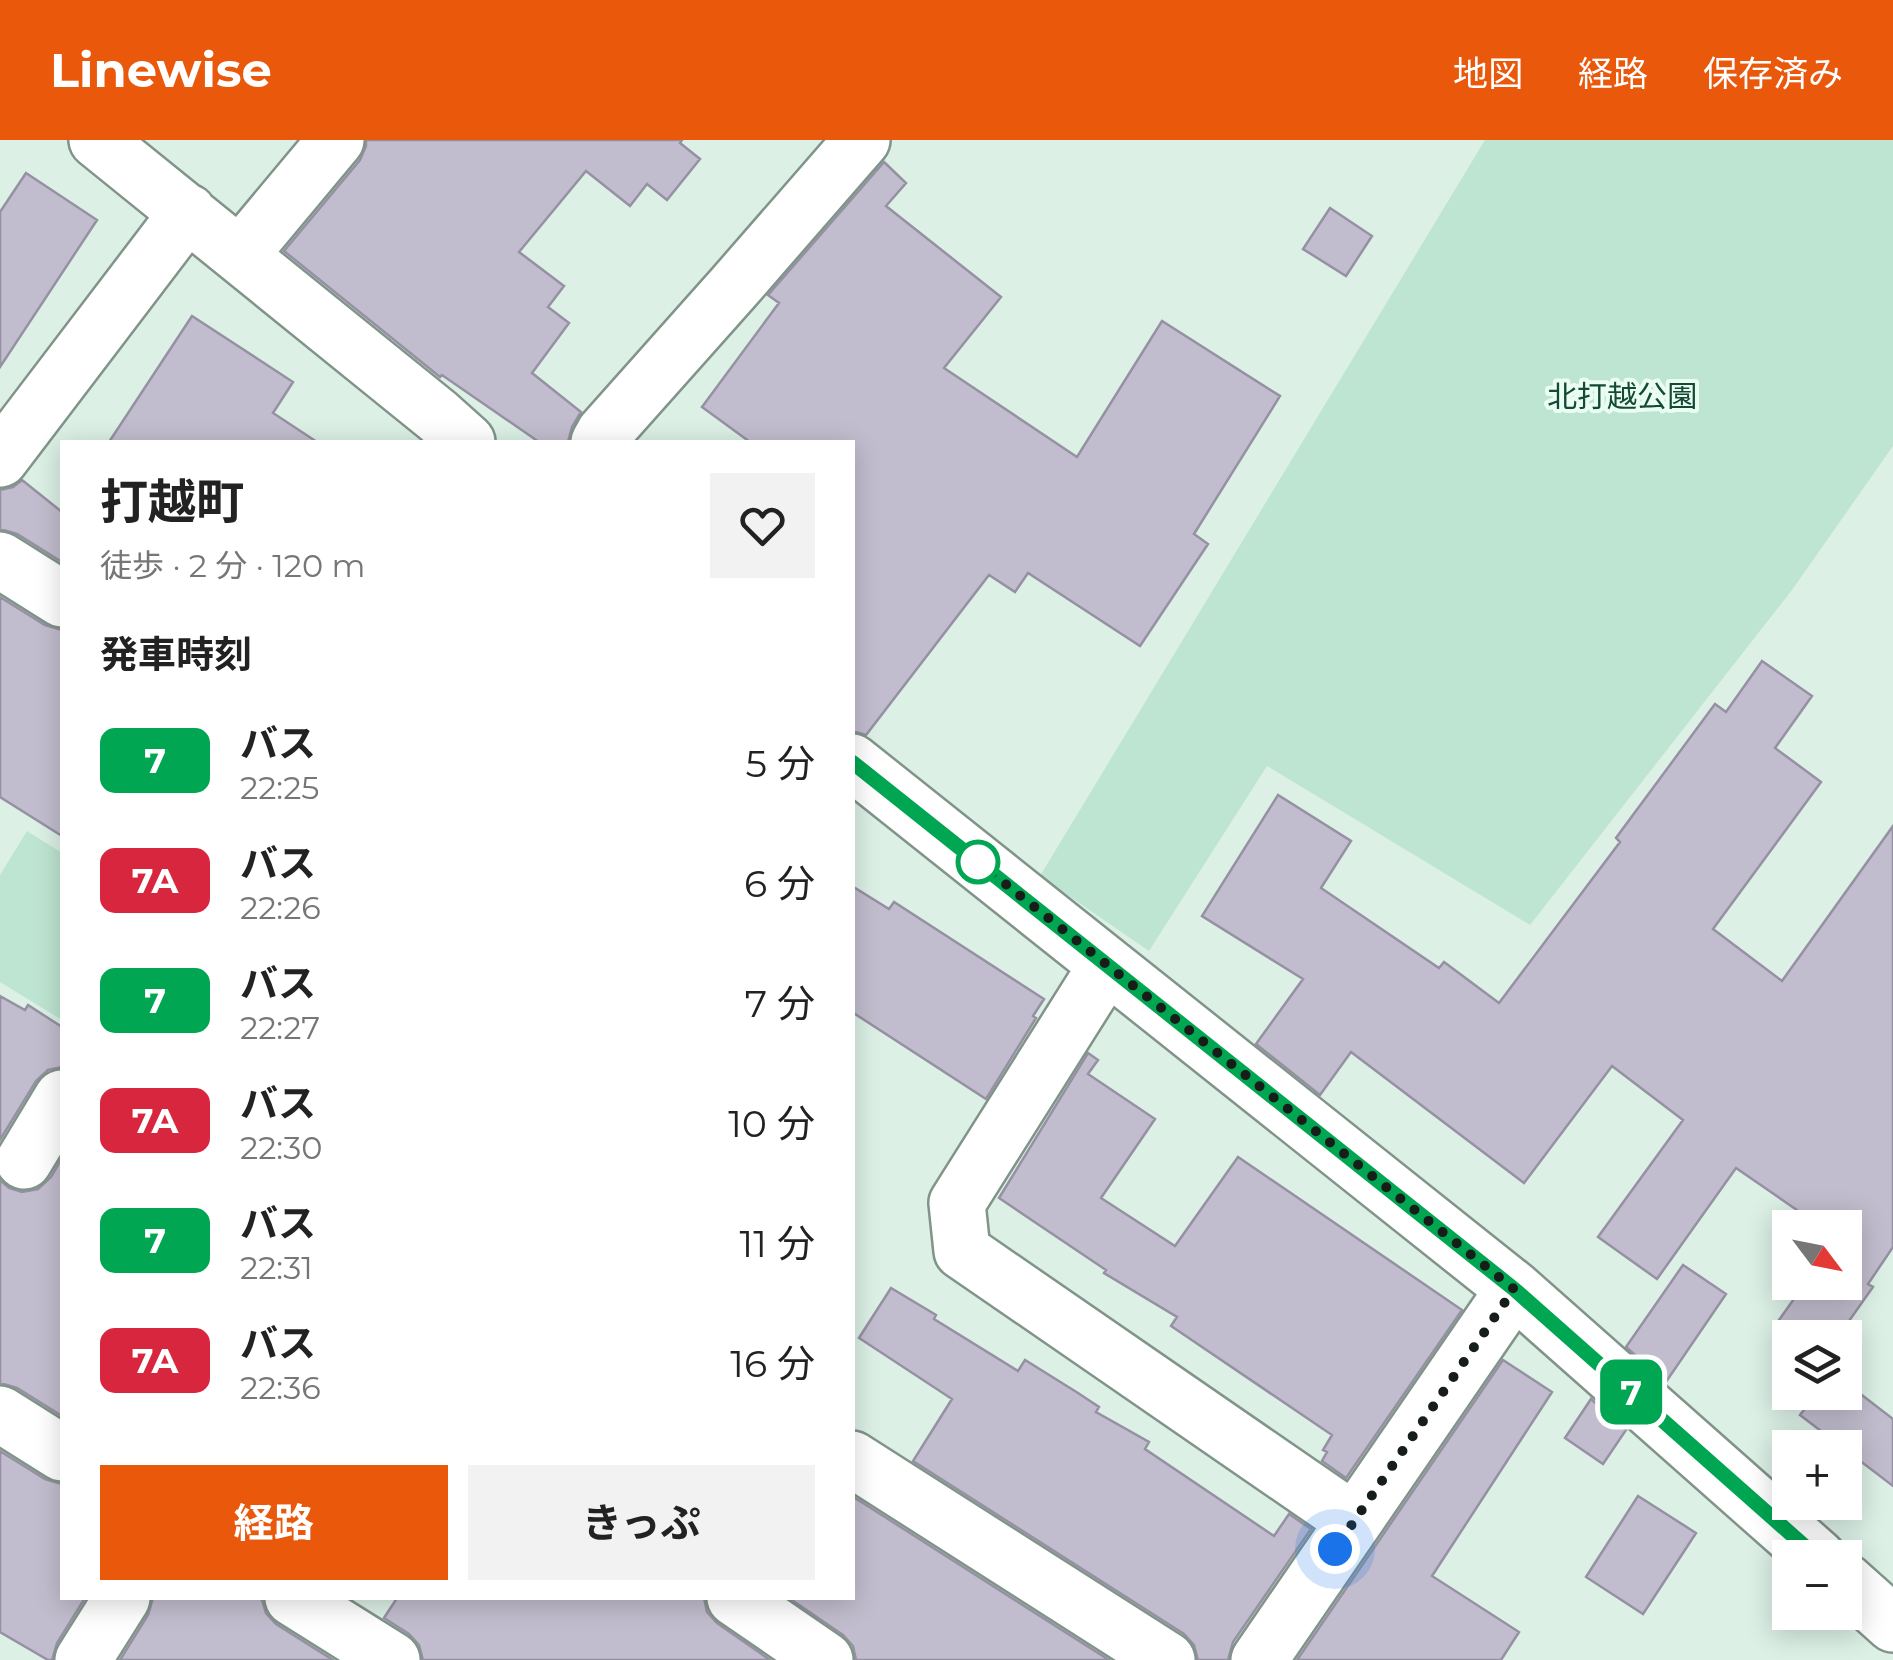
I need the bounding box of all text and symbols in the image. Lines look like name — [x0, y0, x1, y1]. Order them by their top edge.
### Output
text: Linewise — [50, 41, 272, 99]
text: 地図 — [1453, 52, 1523, 95]
text: 経路 — [1578, 52, 1648, 95]
text: 保存済み — [1703, 52, 1843, 95]
park label: 北打越公園 — [1547, 378, 1697, 415]
text: 打越町 — [100, 473, 244, 531]
button: heart — [710, 473, 815, 578]
text: 徒歩 · 2 分 · 120 m — [100, 546, 365, 585]
text: 発車時刻 — [100, 631, 252, 678]
text: バス — [240, 720, 316, 767]
text: 7 — [144, 739, 166, 782]
text: 5 分 — [746, 740, 815, 787]
text: 22:25 — [240, 768, 319, 807]
text: バス — [240, 840, 316, 887]
unlabelled marker — [957, 841, 999, 883]
text: 7A — [132, 859, 178, 902]
text: 6 分 — [744, 860, 815, 907]
text: 22:26 — [240, 888, 321, 927]
text: バス — [240, 960, 316, 1007]
text: 7 — [144, 979, 166, 1022]
text: 7 分 — [745, 980, 815, 1027]
text: 22:27 — [240, 1008, 320, 1047]
text: バス — [240, 1080, 316, 1127]
text: 7A — [132, 1099, 178, 1142]
text: 10 分 — [728, 1100, 815, 1147]
text: 22:30 — [240, 1128, 322, 1167]
text: バス — [240, 1200, 316, 1247]
north arrow — [1772, 1210, 1862, 1300]
map controls — [1772, 1210, 1862, 1630]
text: 7 — [144, 1219, 166, 1262]
text: 11 分 — [740, 1220, 815, 1267]
text: 22:31 — [240, 1248, 313, 1287]
text: バス — [240, 1320, 316, 1367]
button: layers — [1772, 1320, 1862, 1410]
text: 7A — [132, 1339, 178, 1382]
text: 16 分 — [730, 1340, 815, 1387]
line badge: 7 — [1598, 1360, 1664, 1424]
text: 22:36 — [240, 1368, 321, 1407]
text: 7 — [1620, 1371, 1642, 1414]
button: + — [1772, 1430, 1862, 1520]
button: 経路 — [100, 1465, 448, 1580]
button: きっぷ — [468, 1465, 815, 1580]
your location — [1310, 1524, 1360, 1574]
button: − — [1772, 1540, 1862, 1630]

